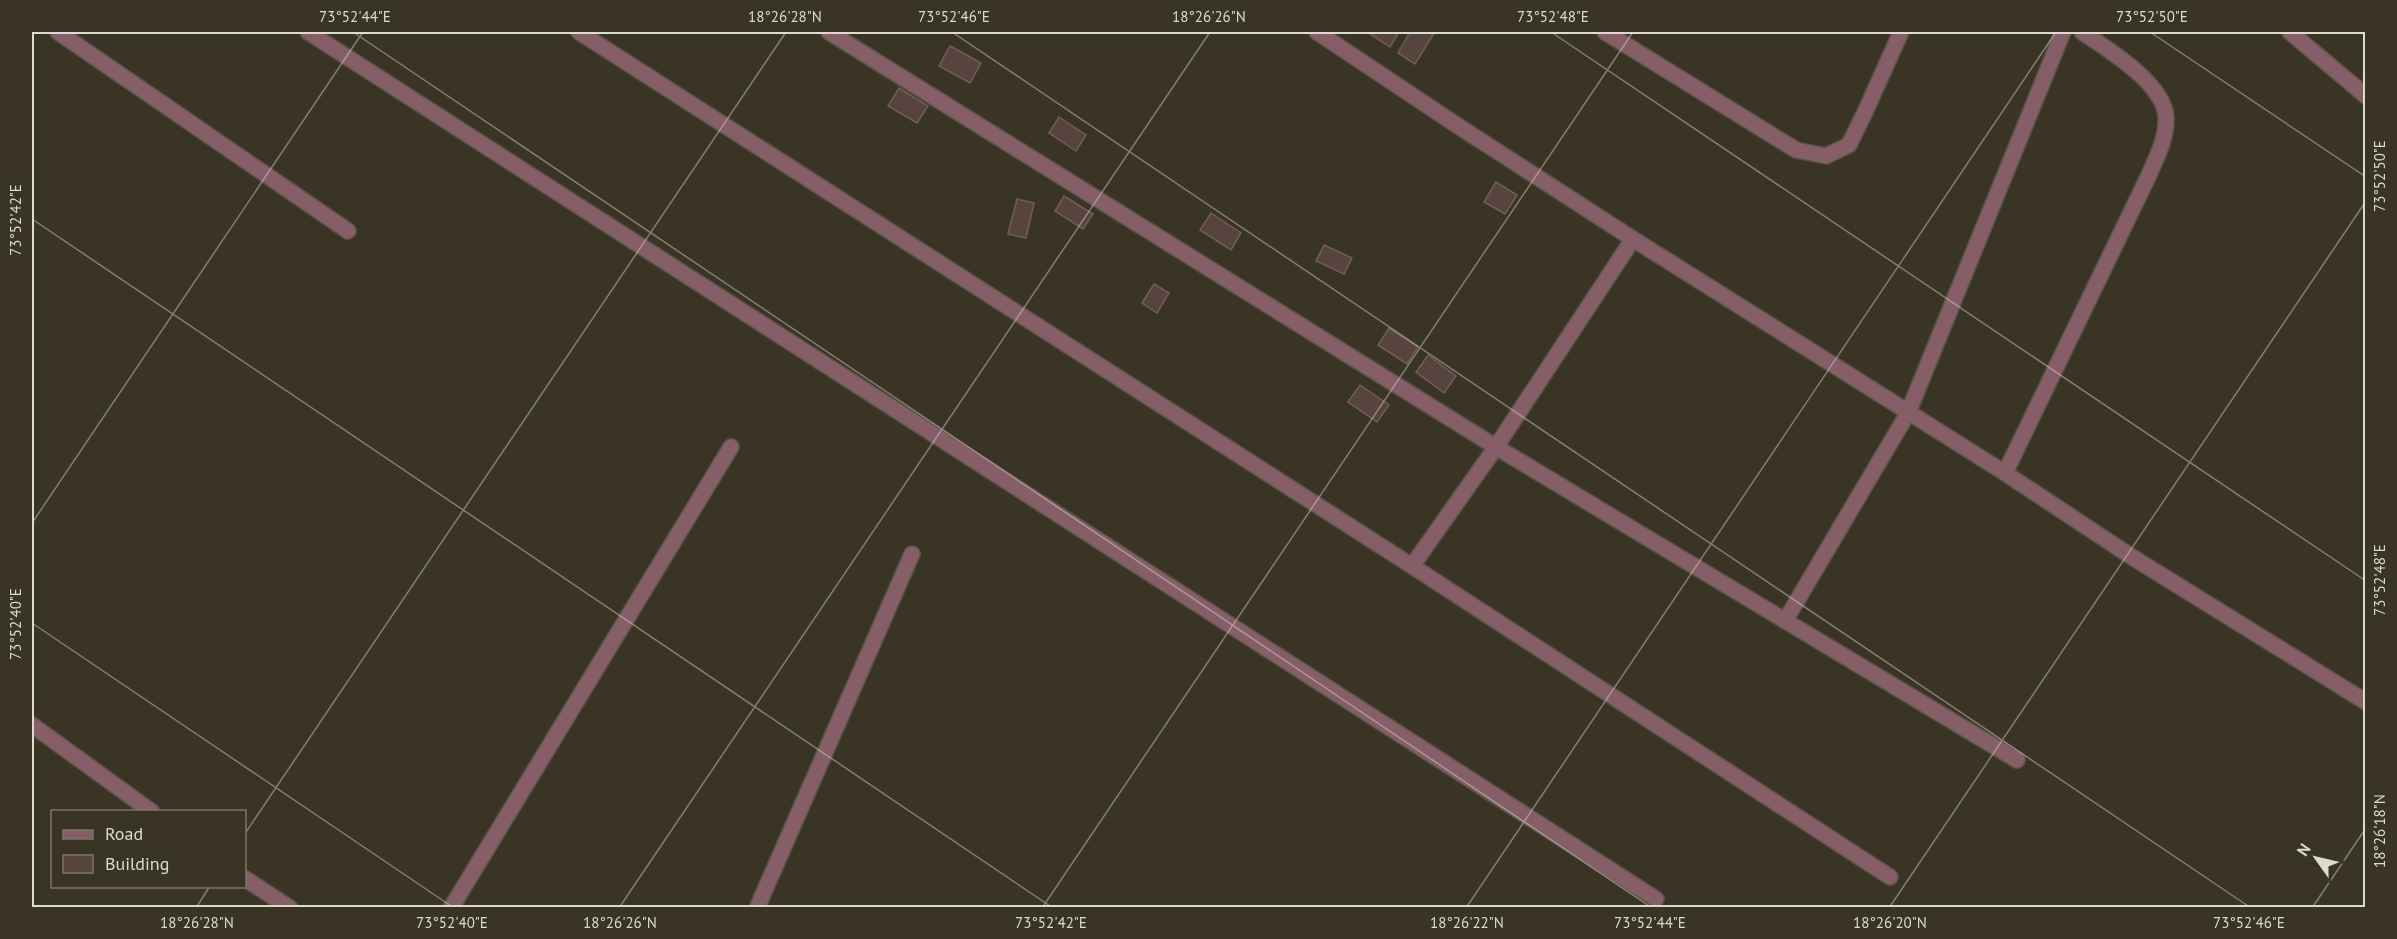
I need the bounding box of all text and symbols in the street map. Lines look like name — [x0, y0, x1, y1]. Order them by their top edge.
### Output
text: 73°52'44"E — [319, 7, 391, 26]
text: 18°26'28"N — [748, 7, 822, 26]
text: 73°52'46"E — [918, 7, 990, 26]
text: 18°26'26"N — [1172, 7, 1246, 26]
text: 73°52'48"E — [1517, 7, 1589, 26]
text: 73°52'50"E — [2116, 7, 2188, 26]
text: 73°52'50"E — [2370, 140, 2389, 212]
text: 73°52'42"E — [6, 184, 25, 256]
text: 73°52'48"E — [2370, 544, 2389, 616]
text: 73°52'40"E — [6, 588, 25, 660]
text: 18°26'18"N — [2370, 794, 2389, 868]
legend — [51, 810, 246, 888]
text: Road — [105, 822, 143, 845]
north arrow — [2286, 828, 2346, 888]
text: N — [2292, 840, 2315, 860]
text: Building — [105, 852, 169, 875]
text: 18°26'28"N — [160, 913, 234, 932]
text: 73°52'40"E — [416, 913, 488, 932]
text: 18°26'26"N — [583, 913, 657, 932]
text: 73°52'42"E — [1015, 913, 1087, 932]
text: 18°26'22"N — [1430, 913, 1504, 932]
text: 73°52'44"E — [1614, 913, 1686, 932]
text: 18°26'20"N — [1853, 913, 1927, 932]
text: 73°52'46"E — [2213, 913, 2285, 932]

